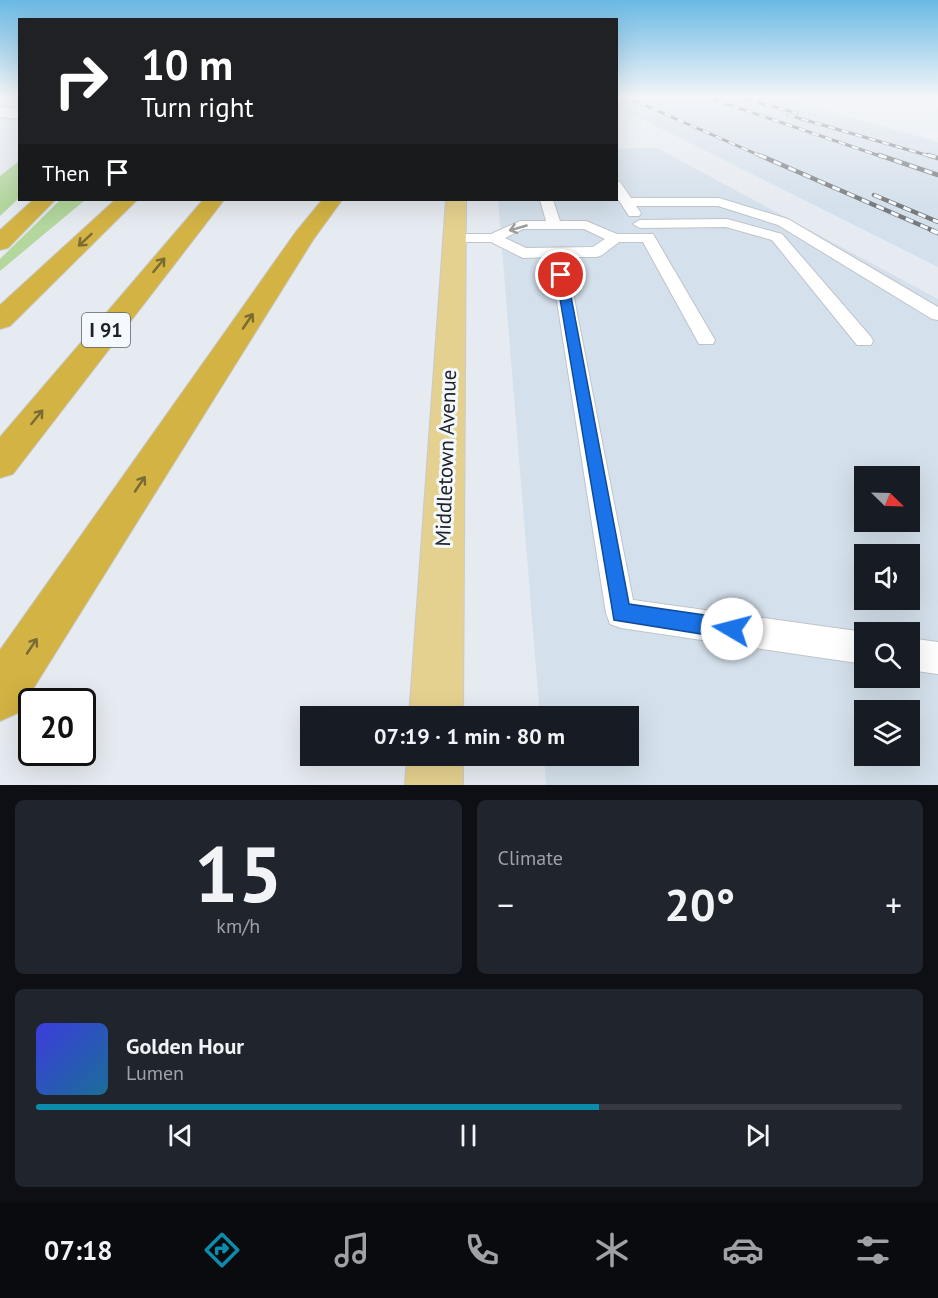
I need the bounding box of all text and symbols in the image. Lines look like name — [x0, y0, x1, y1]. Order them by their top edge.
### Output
text: 10 m — [141, 37, 233, 92]
icon: right — [42, 42, 120, 120]
text: Turn right — [141, 90, 254, 124]
icon: arrive — [101, 156, 134, 189]
text: Then — [42, 159, 89, 187]
one-way arrow — [509, 223, 528, 234]
one-way arrow — [78, 233, 93, 247]
pin — [535, 249, 586, 300]
one-way arrow — [152, 257, 165, 273]
icon: arrive — [544, 258, 577, 291]
road number: I 91 — [82, 313, 130, 347]
one-way arrow — [242, 314, 254, 330]
street label: Middletown Avenue — [429, 369, 462, 547]
one-way arrow — [30, 409, 43, 425]
north arrow — [854, 466, 920, 532]
map controls — [854, 466, 920, 766]
one-way arrow — [134, 476, 146, 493]
button: sound — [854, 544, 920, 610]
position arrow — [700, 597, 764, 661]
button: search — [854, 622, 920, 688]
one-way arrow — [26, 638, 39, 655]
speed limit sign: 20 — [18, 688, 96, 766]
button: layers — [854, 700, 920, 766]
text: 07:19 · 1 min · 80 m — [374, 722, 565, 750]
text: 15 — [194, 823, 282, 924]
text: Climate — [498, 845, 563, 871]
text: 20° — [664, 875, 735, 933]
text: − — [498, 883, 514, 926]
text: + — [885, 883, 902, 926]
text: km/h — [216, 913, 260, 939]
text: Golden Hour — [126, 1032, 244, 1060]
text: Lumen — [126, 1060, 184, 1086]
icon: previous — [164, 1119, 197, 1152]
icon: pause — [452, 1119, 485, 1152]
icon: next — [741, 1119, 774, 1152]
icon: directions — [201, 1229, 243, 1271]
icon: music — [331, 1229, 373, 1271]
icon: phone — [461, 1229, 503, 1271]
icon: climate — [591, 1229, 633, 1271]
icon: car — [722, 1229, 764, 1271]
icon: filters — [852, 1229, 894, 1271]
text: 07:18 — [44, 1233, 113, 1267]

